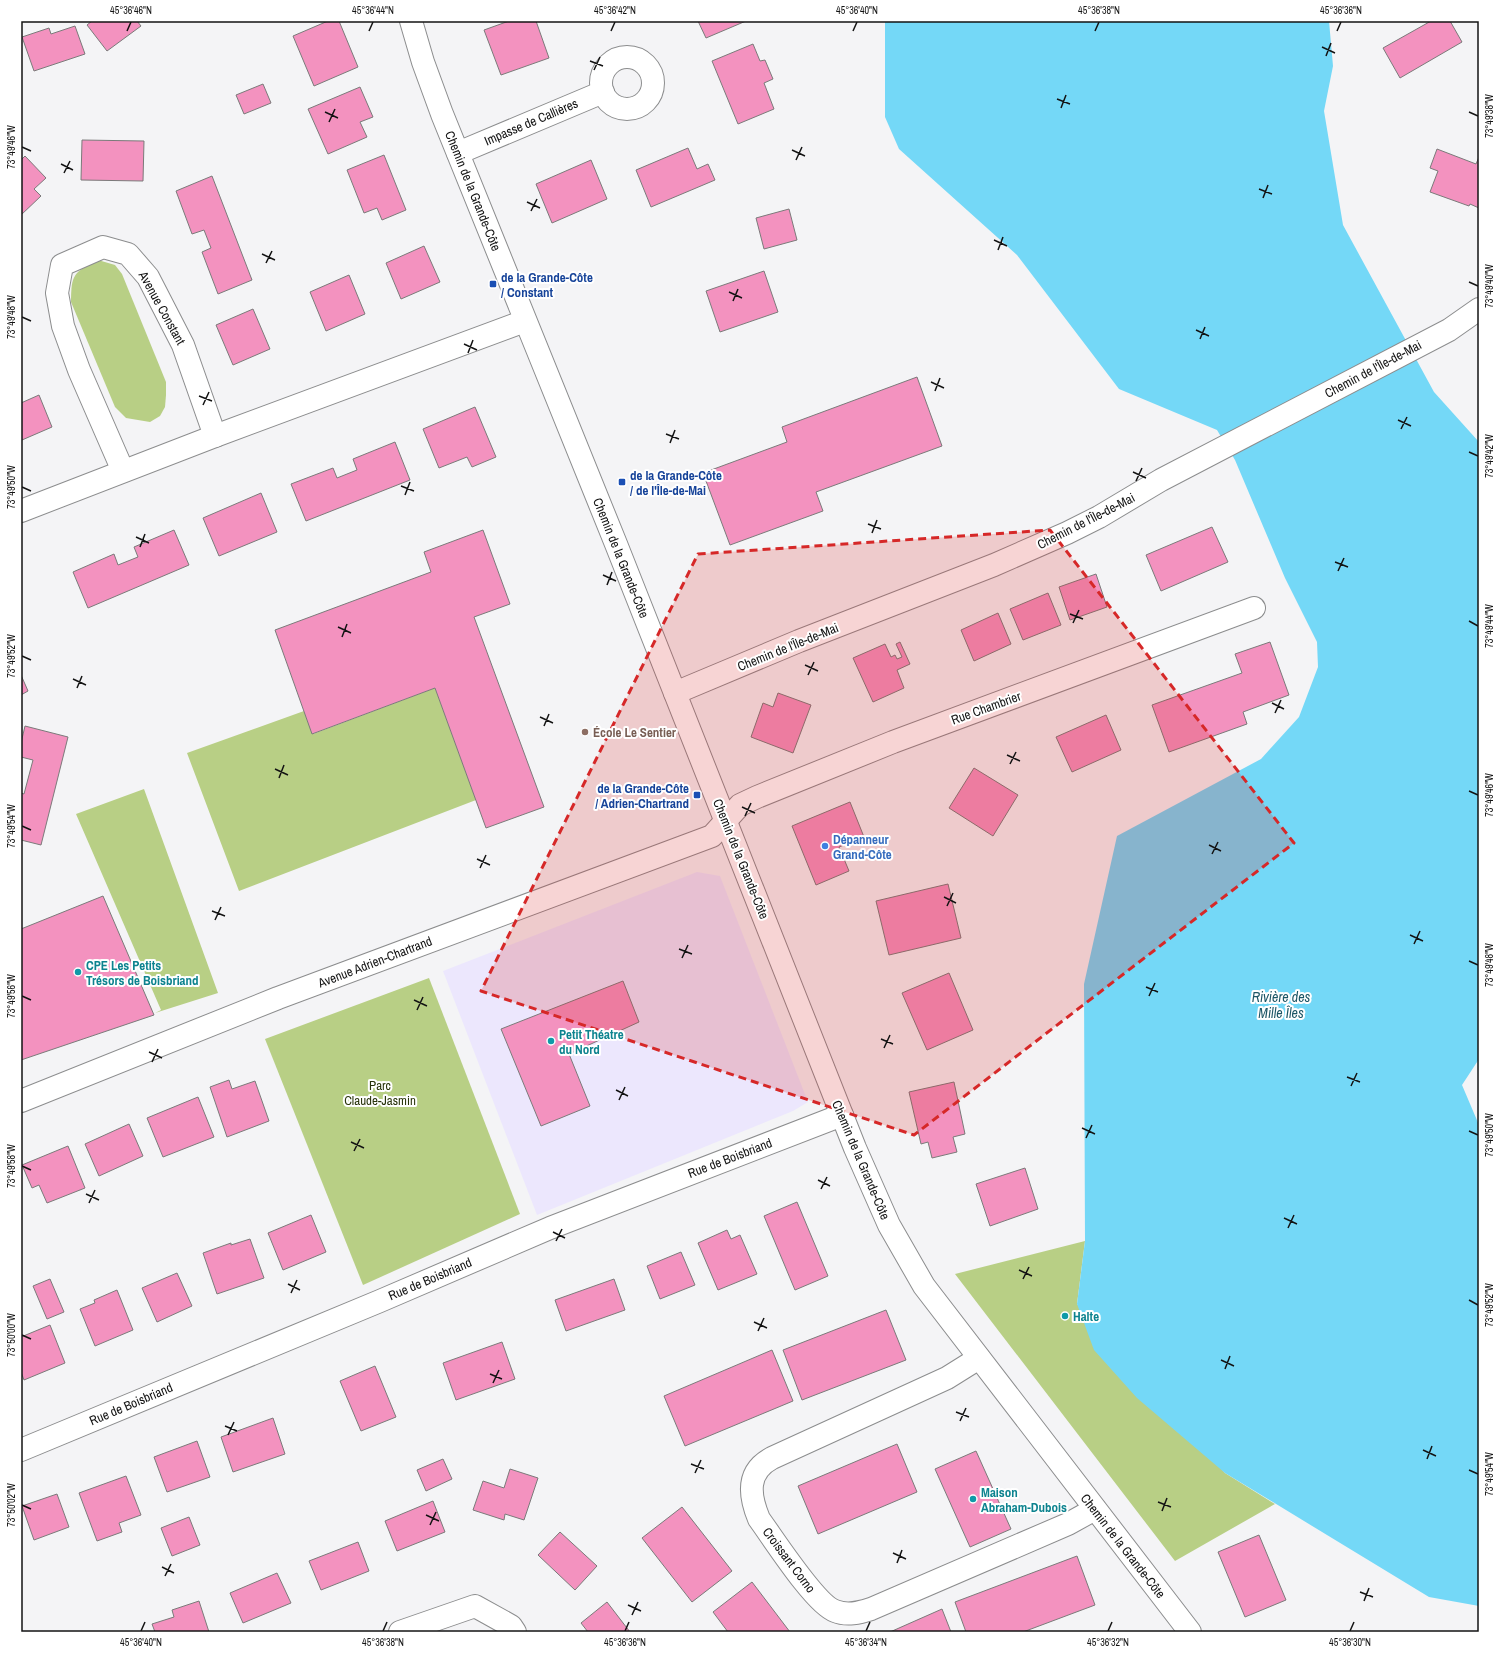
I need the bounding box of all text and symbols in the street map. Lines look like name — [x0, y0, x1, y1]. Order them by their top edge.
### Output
text: 45°36'46"N — [110, 4, 152, 17]
text: 45°36'44"N — [352, 4, 394, 17]
text: 45°36'42"N — [594, 4, 636, 17]
text: 45°36'40"N — [836, 4, 878, 17]
text: 45°36'38"N — [1078, 4, 1120, 17]
text: 45°36'36"N — [1320, 4, 1362, 17]
text: 73°49'38"W — [1483, 94, 1496, 138]
street label: Impasse de Callières — [482, 95, 580, 149]
text: 73°49'46"W — [5, 125, 18, 169]
street label: Chemin de la Grande-Côte — [441, 128, 505, 254]
text: 73°49'40"W — [1483, 264, 1496, 308]
street label: Avenue Constant — [134, 267, 189, 348]
place label: de la Grande-Côte / Constant — [501, 269, 593, 301]
marker: de la Grande-Côte / Constant — [488, 279, 498, 289]
text: 73°49'48"W — [5, 295, 18, 339]
street label: Chemin de l'Île-de-Mai — [1322, 336, 1424, 402]
text: 73°49'42"W — [1483, 434, 1496, 478]
text: 73°49'50"W — [5, 465, 18, 509]
place label: de la Grande-Côte / de l'Île-de-Mai — [630, 467, 722, 499]
marker: de la Grande-Côte / de l'Île-de-Mai — [617, 477, 627, 487]
street label: Chemin de l'Île-de-Mai — [1034, 489, 1138, 553]
street label: Chemin de la Grande-Côte — [589, 495, 653, 621]
text: 73°49'44"W — [1483, 604, 1496, 648]
street label: Chemin de l'Île-de-Mai — [735, 619, 841, 675]
text: 73°49'52"W — [5, 634, 18, 678]
street label: Rue Chambrier — [949, 687, 1024, 728]
place label: École Le Sentier — [593, 724, 677, 741]
marker: École Le Sentier — [580, 727, 590, 737]
text: 73°49'46"W — [1483, 773, 1496, 817]
place label: de la Grande-Côte / Adrien-Chartrand — [595, 780, 689, 812]
marker: de la Grande-Côte / Adrien-Chartrand — [692, 790, 702, 800]
street label: Chemin de la Grande-Côte — [709, 796, 773, 922]
text: 73°49'54"W — [5, 804, 18, 848]
place label: Dépanneur Grand-Côte — [833, 831, 892, 863]
marker: Dépanneur Grand-Côte — [820, 841, 830, 851]
street label: Avenue Adrien-Chartrand — [315, 932, 434, 992]
text: 73°49'48"W — [1483, 943, 1496, 987]
place label: CPE Les Petits Trésors de Boisbriand — [86, 957, 199, 989]
marker: CPE Les Petits Trésors de Boisbriand — [73, 967, 83, 977]
text: 73°49'56"W — [5, 974, 18, 1018]
water label: Rivière des Mille Îles — [1252, 988, 1311, 1022]
place label: Petit Théatre du Nord — [559, 1026, 624, 1058]
marker: Petit Théatre du Nord — [546, 1036, 556, 1046]
park label: Parc Claude-Jasmin — [344, 1077, 416, 1109]
street label: Chemin de la Grande-Côte — [828, 1098, 894, 1222]
text: 73°49'50"W — [1483, 1113, 1496, 1157]
street label: Rue de Boisbriand — [685, 1134, 775, 1182]
text: 73°49'58"W — [5, 1144, 18, 1188]
street label: Rue de Boisbriand — [386, 1254, 474, 1304]
text: 73°49'52"W — [1483, 1283, 1496, 1327]
place label: Halte — [1073, 1308, 1099, 1325]
marker: Halte — [1060, 1311, 1070, 1321]
text: 73°50'00"W — [5, 1313, 18, 1357]
street label: Rue de Boisbriand — [87, 1379, 175, 1429]
text: 73°49'54"W — [1483, 1452, 1496, 1496]
text: 73°50'02"W — [5, 1483, 18, 1527]
place label: Maison Abraham-Dubois — [981, 1484, 1067, 1516]
street label: Chemin de la Grande-Côte — [1077, 1490, 1169, 1602]
marker: Maison Abraham-Dubois — [968, 1494, 978, 1504]
street label: Croissant Corno — [759, 1524, 819, 1596]
text: 45°36'40"N — [120, 1636, 162, 1649]
text: 45°36'38"N — [362, 1636, 404, 1649]
text: 45°36'36"N — [604, 1636, 646, 1649]
text: 45°36'34"N — [845, 1636, 887, 1649]
text: 45°36'32"N — [1087, 1636, 1129, 1649]
text: 45°36'30"N — [1329, 1636, 1371, 1649]

